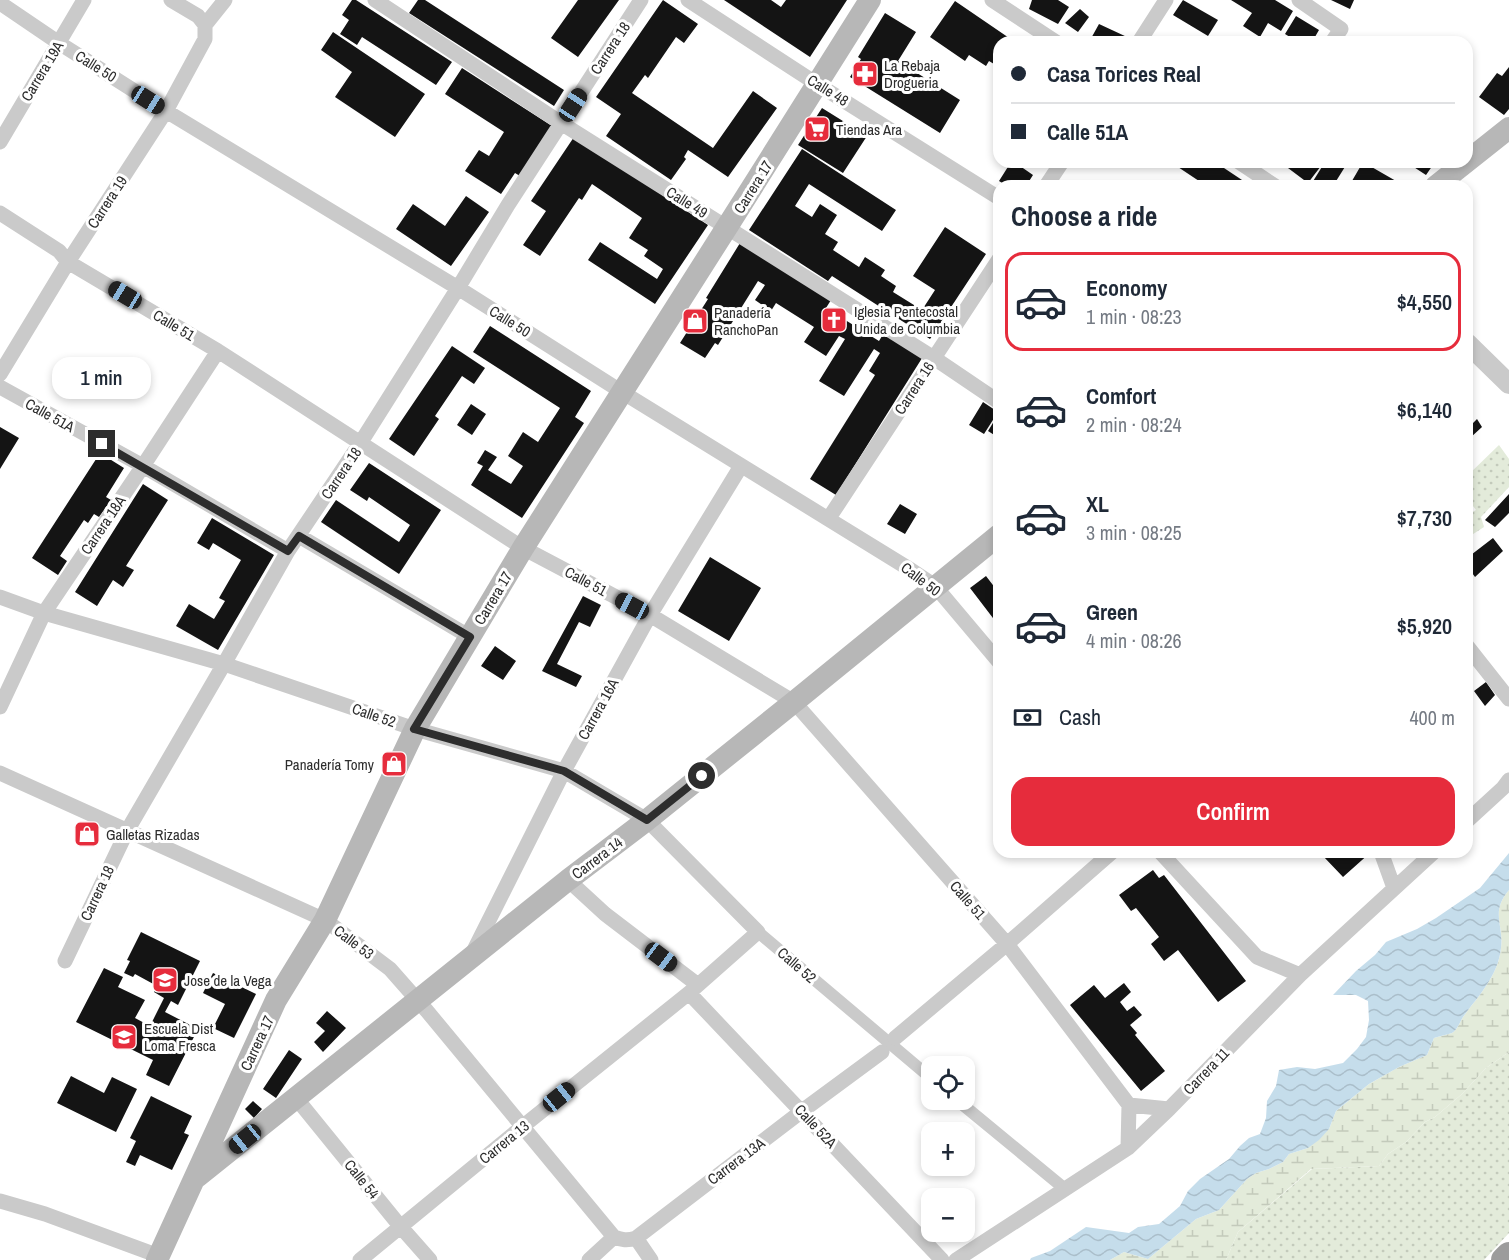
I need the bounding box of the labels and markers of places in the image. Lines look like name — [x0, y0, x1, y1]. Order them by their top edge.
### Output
place label: La Rebaja Drogueria — [884, 55, 940, 93]
pharmacy icon: La Rebaja Drogueria — [850, 59, 880, 89]
supermarket icon: Tiendas Ara — [802, 114, 832, 144]
place label: Tiendas Ara — [836, 119, 902, 140]
place label: Iglesia Pentecostal Unida de Columbia — [854, 301, 960, 339]
place label: Panadería RanchoPan — [714, 302, 778, 340]
church icon: Iglesia Pentecostal Unida de Columbia — [819, 305, 849, 335]
shop icon: Panadería RanchoPan — [680, 306, 710, 336]
shop icon: Panadería Tomy — [379, 749, 409, 779]
place label: Panadería Tomy — [285, 754, 375, 775]
shop icon: Galletas Rizadas — [72, 819, 102, 849]
place label: Galletas Rizadas — [106, 824, 200, 845]
school or university icon: Jose de la Vega — [150, 965, 180, 995]
place label: Jose de la Vega — [184, 970, 272, 991]
place label: Escuela Dist Loma Fresca — [144, 1018, 216, 1056]
school or university icon: Escuela Dist Loma Fresca — [109, 1022, 139, 1052]

